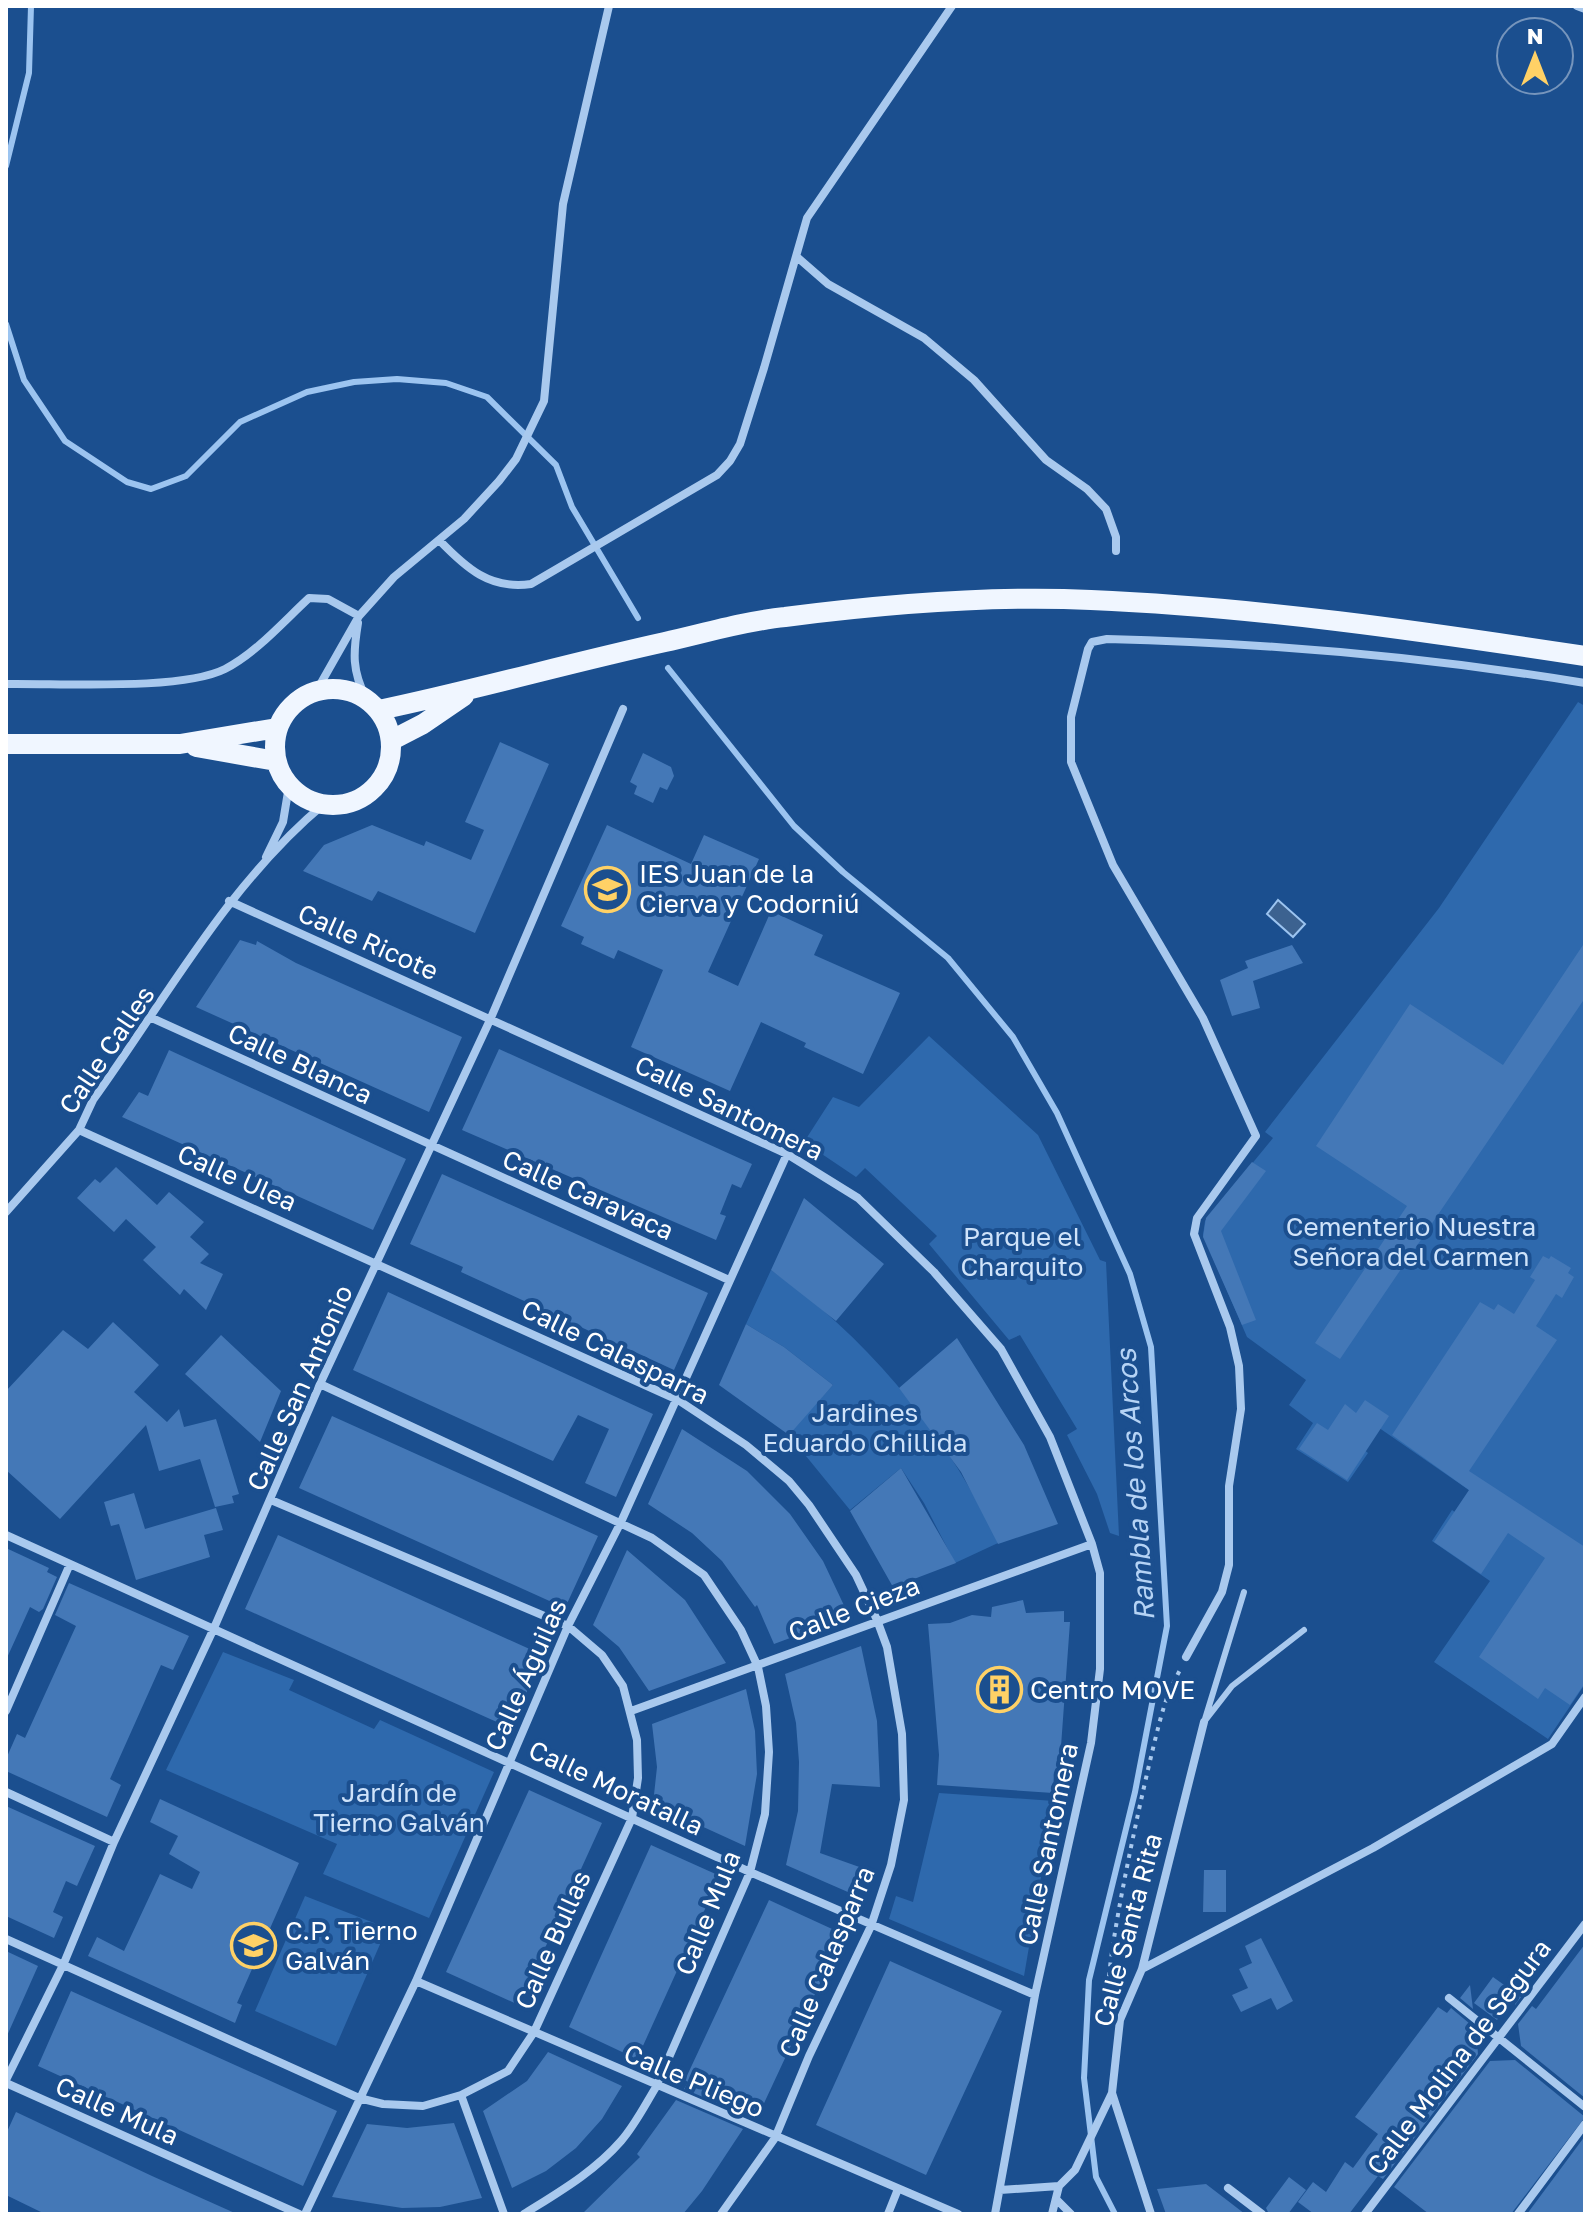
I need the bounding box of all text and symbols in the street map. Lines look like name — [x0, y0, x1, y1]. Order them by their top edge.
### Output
north arrow — [1495, 16, 1575, 96]
text: N — [1527, 22, 1543, 49]
place label: IES Juan de la Cierva y Codorniú — [639, 858, 859, 919]
school or university icon: IES Juan de la Cierva y Codorniú — [584, 865, 632, 913]
street label: Calle Ricote — [293, 897, 443, 986]
street label: Calle Calles — [52, 980, 161, 1120]
street label: Calle Blanca — [223, 1017, 377, 1110]
street label: Calle Santomera — [630, 1048, 829, 1167]
street label: Calle Ulea — [173, 1138, 302, 1218]
street label: Calle Caravaca — [498, 1143, 679, 1246]
park label: Cementerio Nuestra Señora del Carmen — [1286, 1211, 1536, 1272]
park label: Parque el Charquito — [961, 1221, 1083, 1282]
street label: Calle San Antonio — [240, 1280, 359, 1495]
street label: Calle Calasparra — [516, 1293, 714, 1410]
water label: Rambla de los Arcos — [1108, 1347, 1160, 1622]
park label: Jardines Eduardo Chillida — [763, 1397, 967, 1458]
street label: Calle Cieza — [784, 1569, 924, 1648]
street label: Calle Águilas — [478, 1594, 573, 1756]
building icon: Centro MOVE — [975, 1666, 1023, 1714]
place label: Centro MOVE — [1030, 1674, 1195, 1705]
street label: Calle Moratalla — [524, 1734, 708, 1842]
street label: Calle Santomera — [1011, 1740, 1084, 1948]
park label: Jardín de Tierno Galván — [313, 1777, 485, 1838]
street label: Calle Santa Rita — [1087, 1830, 1168, 2030]
street label: Calle Mula — [669, 1846, 747, 1980]
street label: Calle Calasparra — [772, 1861, 881, 2062]
street label: Calle Bullas — [508, 1866, 597, 2014]
place label: C.P. Tierno Galván — [285, 1915, 418, 1976]
school or university icon: C.P. Tierno Galván — [230, 1922, 278, 1970]
street label: Calle Molina de Segura — [1360, 1933, 1557, 2180]
street label: Calle Pliego — [619, 2037, 769, 2124]
street label: Calle Mula — [51, 2070, 184, 2151]

